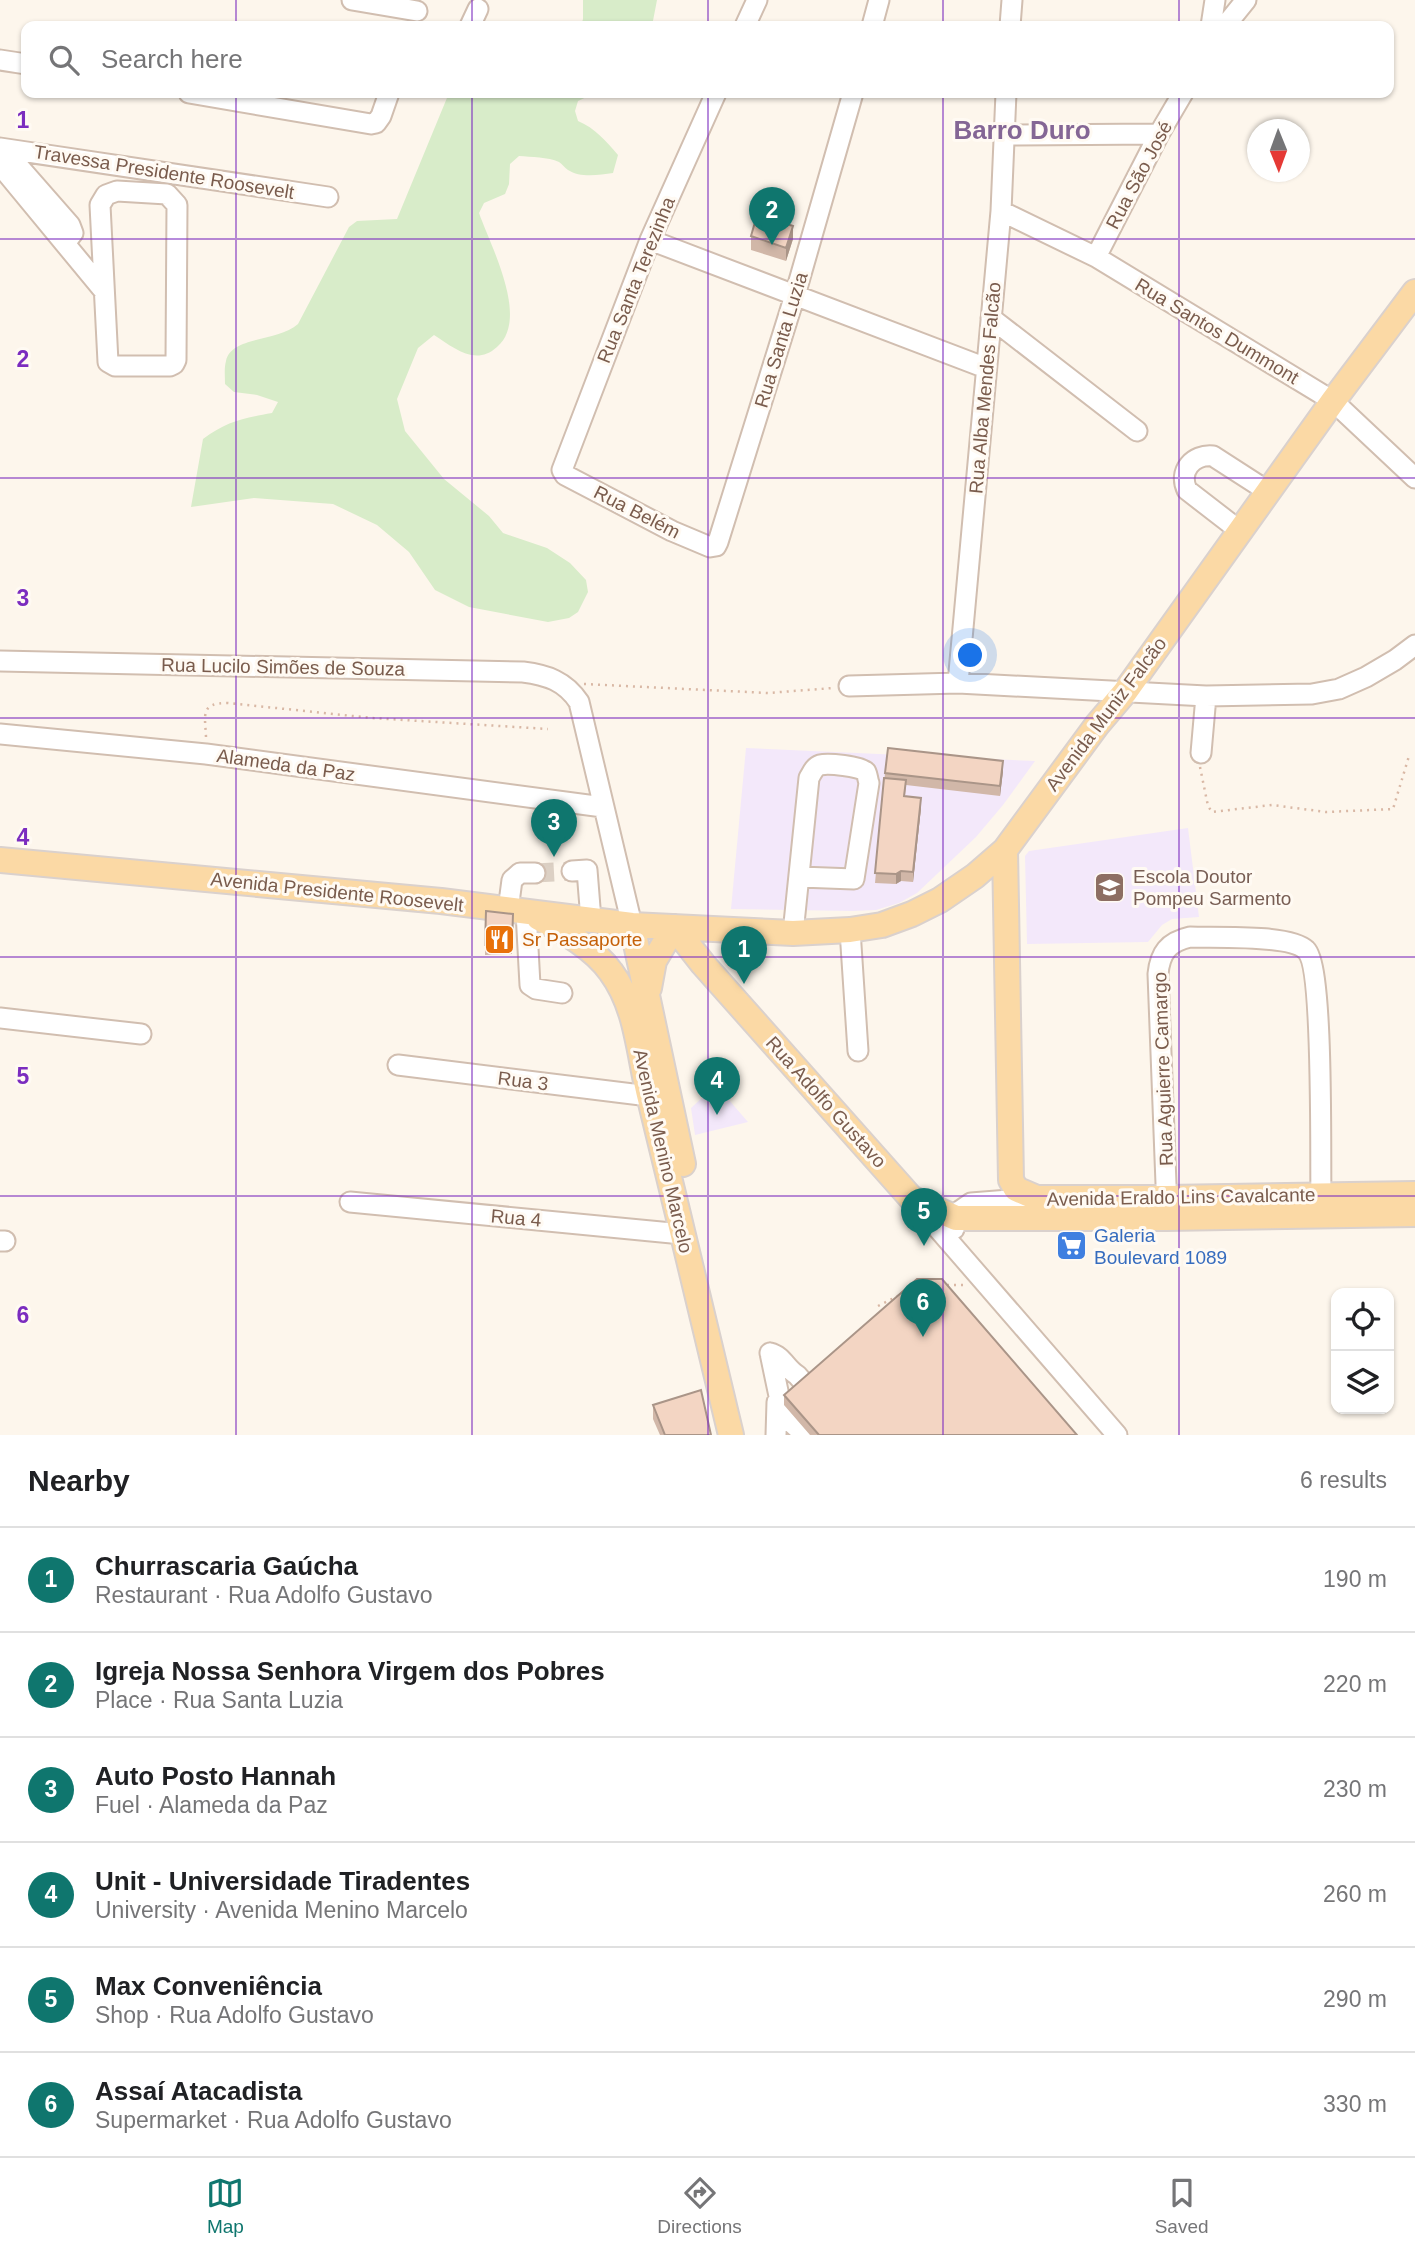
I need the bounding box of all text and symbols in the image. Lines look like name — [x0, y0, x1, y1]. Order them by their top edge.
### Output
search box — [21, 21, 1394, 98]
icon: search — [45, 41, 83, 79]
text: Search here — [101, 44, 243, 74]
text: 1 — [17, 107, 30, 133]
district label: Barro Duro — [953, 115, 1091, 145]
street label: Rua São José — [1102, 117, 1176, 233]
north arrow — [1247, 119, 1310, 182]
street label: Travessa Presidente Roosevelt — [32, 141, 296, 203]
pin: 2 — [749, 187, 795, 245]
street label: Rua Santa Terezinha — [593, 194, 679, 366]
street label: Rua Santa Luzia — [750, 269, 812, 410]
street label: Rua Santos Dummont — [1131, 274, 1303, 389]
street label: Rua Alba Mendes Falcão — [965, 281, 1005, 495]
text: 2 — [17, 346, 29, 372]
street label: Rua Belém — [590, 481, 684, 543]
text: 3 — [17, 585, 29, 611]
street label: Avenida Muniz Falcão — [1041, 633, 1171, 795]
your location — [953, 638, 987, 672]
street label: Rua Lucilo Simões de Souza — [161, 654, 406, 680]
street label: Alameda da Paz — [216, 745, 356, 785]
pin: 3 — [531, 799, 577, 857]
text: 4 — [17, 824, 30, 850]
place label: Escola Doutor Pompeu Sarmento — [1133, 866, 1291, 909]
street label: Avenida Presidente Roosevelt — [209, 868, 465, 916]
school or university icon: Escola Doutor Pompeu Sarmento — [1093, 870, 1127, 904]
restaurant icon: Sr Passaporte — [482, 922, 516, 956]
pin: 1 — [721, 926, 767, 984]
place label: Sr Passaporte — [522, 929, 642, 950]
street label: Rua Aguierre Camargo — [1149, 972, 1177, 1166]
street label: Rua Adolfo Gustavo — [762, 1032, 890, 1172]
street label: Avenida Menino Marcelo — [629, 1047, 697, 1255]
pin: 4 — [694, 1057, 740, 1115]
text: 5 — [17, 1063, 30, 1089]
street label: Rua 3 — [497, 1067, 549, 1095]
street label: Avenida Eraldo Lins Cavalcante — [1046, 1184, 1316, 1210]
pin: 5 — [901, 1188, 947, 1246]
street label: Rua 4 — [490, 1205, 543, 1231]
place label: Galeria Boulevard 1089 — [1094, 1225, 1227, 1268]
supermarket icon: Galeria Boulevard 1089 — [1054, 1229, 1088, 1263]
pin: 6 — [900, 1279, 946, 1337]
map controls — [1331, 1288, 1394, 1414]
button: locate — [1331, 1288, 1394, 1351]
text: 6 — [17, 1302, 29, 1328]
button: layers — [1331, 1351, 1394, 1414]
text: Nearby — [28, 1464, 130, 1497]
text: 6 results — [1300, 1467, 1387, 1493]
text: Churrascaria Gaúcha — [95, 1551, 358, 1581]
text: 1 — [45, 1566, 57, 1592]
text: 190 m — [1323, 1566, 1387, 1592]
text: Restaurant · Rua Adolfo Gustavo — [95, 1582, 433, 1608]
text: Igreja Nossa Senhora Virgem dos Pobres — [95, 1656, 605, 1686]
text: 2 — [45, 1671, 57, 1697]
text: 220 m — [1323, 1671, 1387, 1697]
text: Place · Rua Santa Luzia — [95, 1687, 343, 1713]
text: Auto Posto Hannah — [95, 1761, 336, 1791]
text: 3 — [45, 1776, 57, 1802]
text: 230 m — [1323, 1776, 1387, 1802]
text: Fuel · Alameda da Paz — [95, 1792, 328, 1818]
text: Unit - Universidade Tiradentes — [95, 1866, 470, 1896]
text: 4 — [45, 1881, 57, 1907]
text: 260 m — [1323, 1881, 1387, 1907]
text: University · Avenida Menino Marcelo — [95, 1897, 468, 1923]
text: Max Conveniência — [95, 1971, 322, 2001]
text: 5 — [45, 1986, 57, 2012]
text: 290 m — [1323, 1986, 1387, 2012]
text: Shop · Rua Adolfo Gustavo — [95, 2002, 374, 2028]
text: Assaí Atacadista — [95, 2076, 302, 2106]
text: 6 — [45, 2091, 57, 2117]
text: 330 m — [1323, 2091, 1387, 2117]
text: Supermarket · Rua Adolfo Gustavo — [95, 2107, 452, 2133]
tab: Map — [206, 2174, 244, 2238]
tab: Directions — [657, 2174, 742, 2238]
tab: Saved — [1155, 2174, 1209, 2238]

